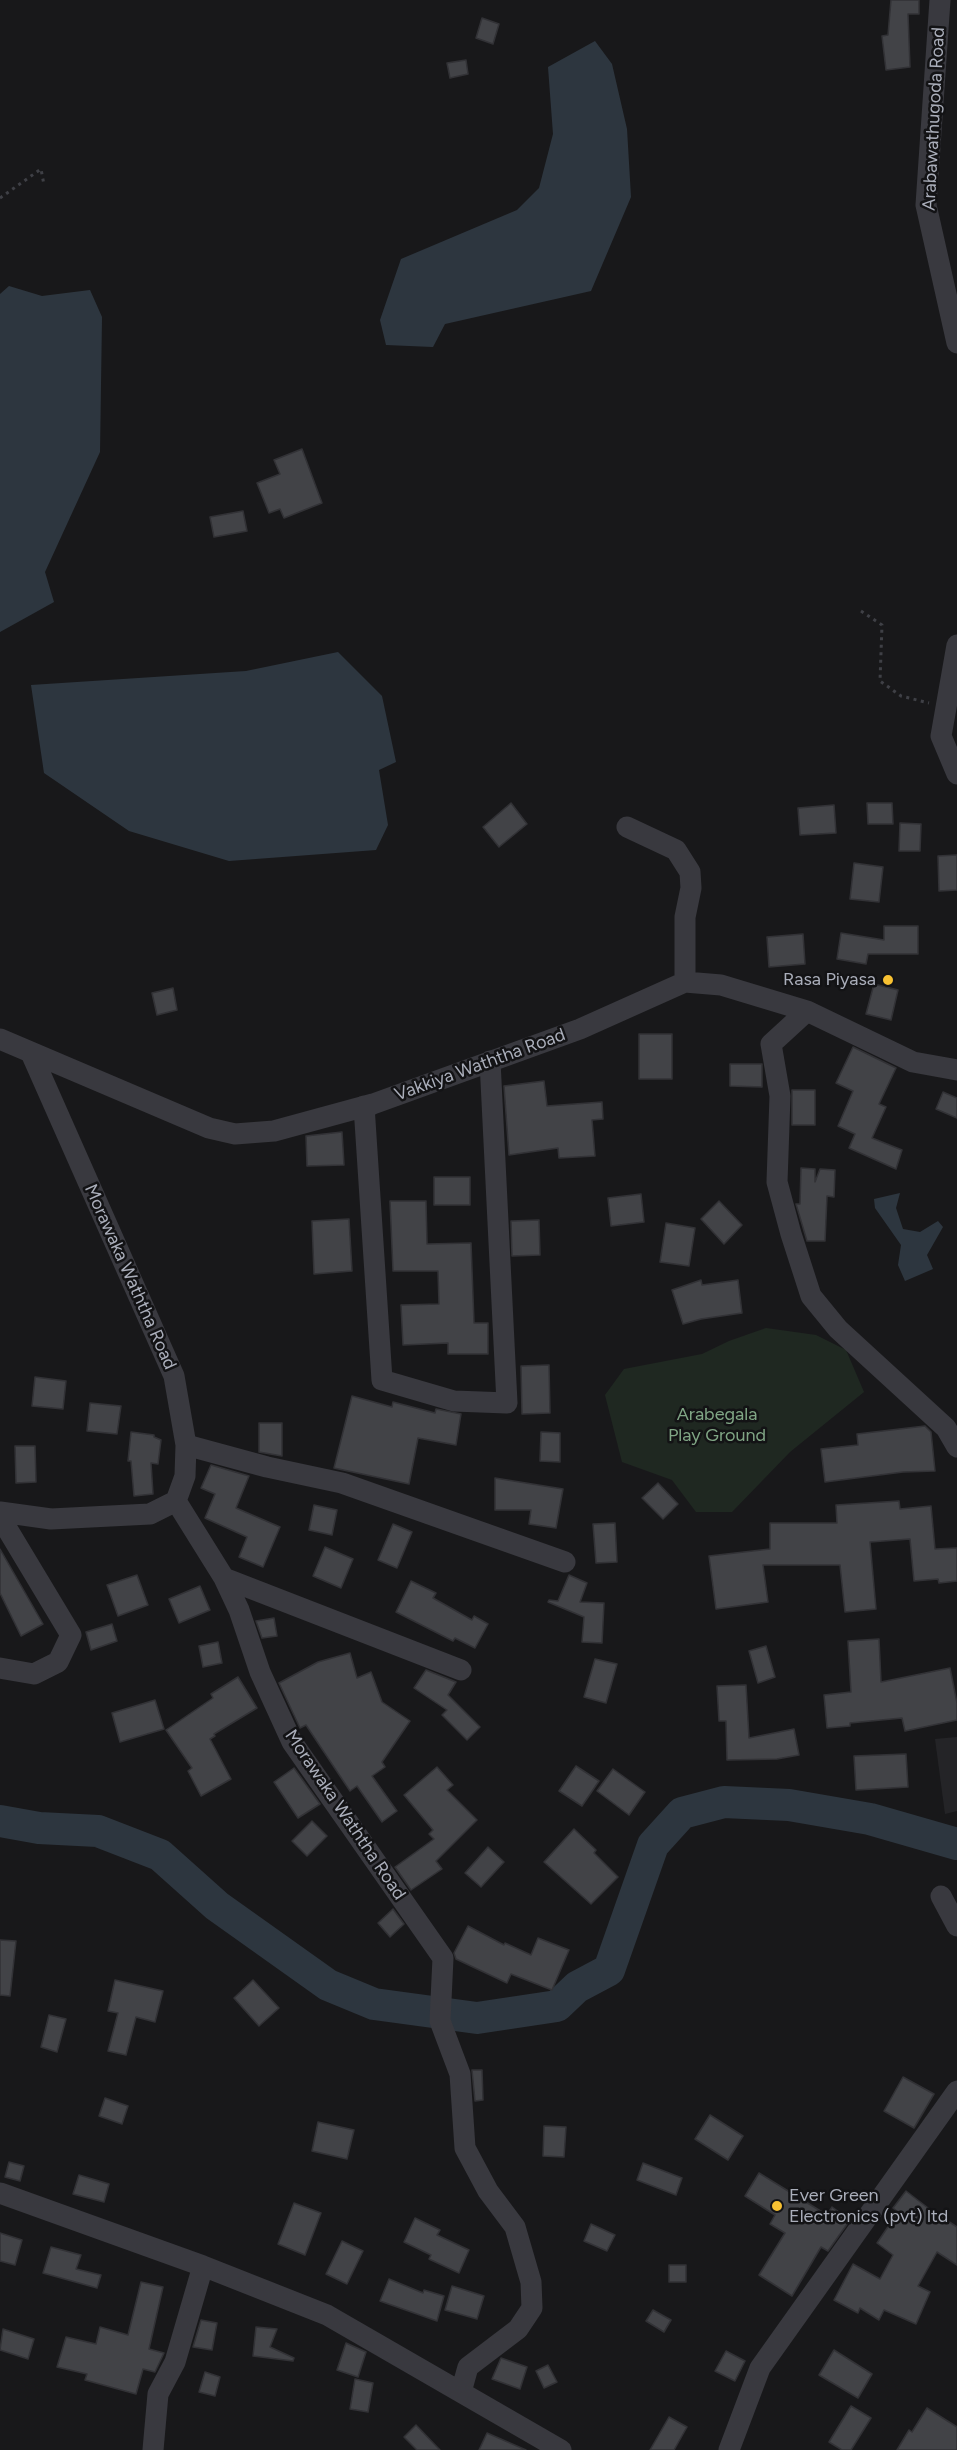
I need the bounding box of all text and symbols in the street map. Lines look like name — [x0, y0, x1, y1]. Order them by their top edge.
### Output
street label: Arabawathugoda Road — [918, 27, 950, 211]
place label: Rasa Piyasa — [783, 969, 876, 991]
marker: Rasa Piyasa — [881, 973, 895, 987]
street label: Vakkiya Waththa Road — [392, 1024, 568, 1106]
street label: Morawaka Waththa Road — [79, 1181, 181, 1373]
park label: Arabegala Play Ground — [668, 1404, 766, 1446]
street label: Morawaka Waththa Road — [280, 1726, 410, 1904]
place label: Ever Green Electronics (pvt) ltd — [789, 2185, 948, 2228]
marker: Ever Green Electronics (pvt) ltd — [770, 2199, 784, 2213]

